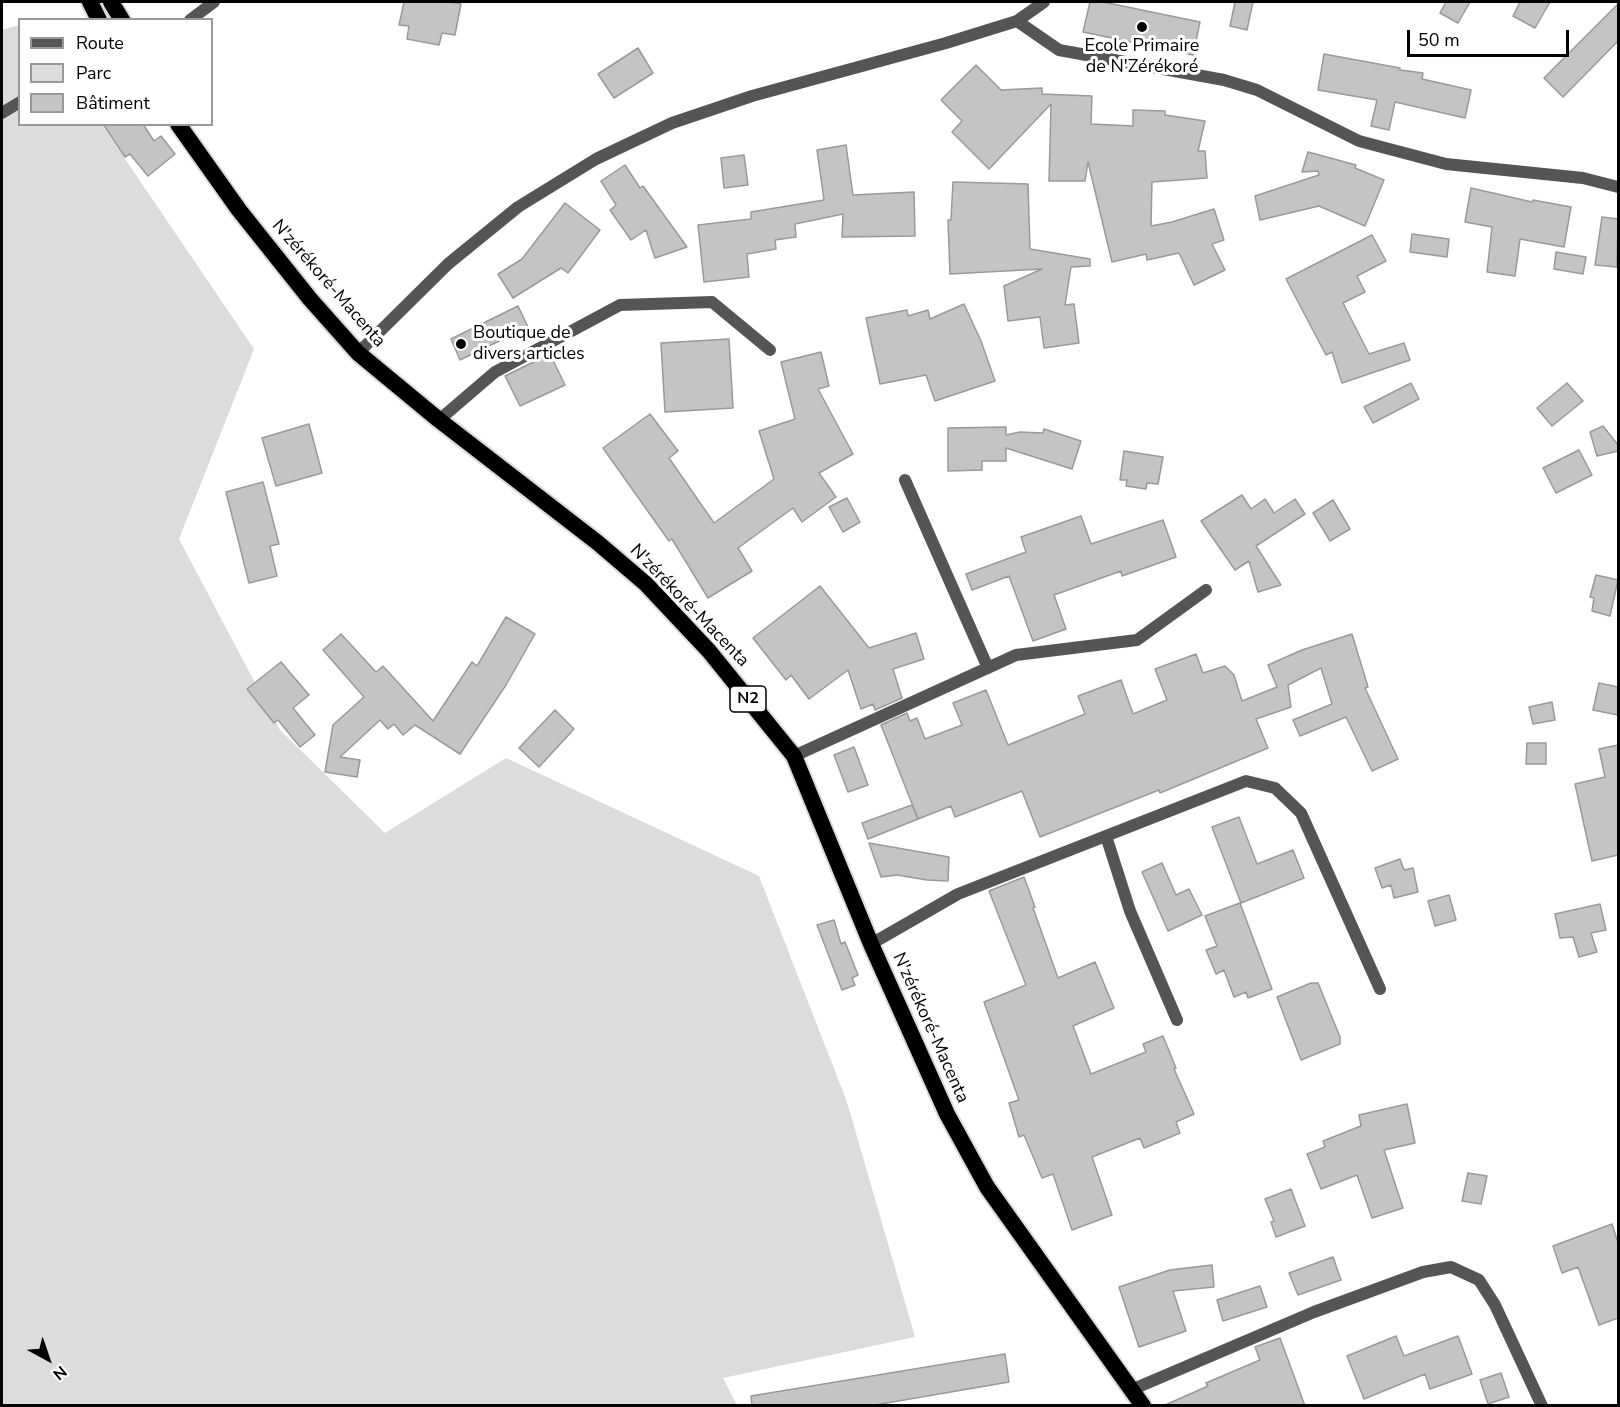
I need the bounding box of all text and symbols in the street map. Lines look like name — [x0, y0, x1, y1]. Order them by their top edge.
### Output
legend — [18, 18, 213, 126]
scale bar — [1410, 18, 1572, 56]
marker: Ecole Primaire de N'Zérékoré — [1135, 20, 1149, 34]
text: 50 m — [1418, 28, 1460, 52]
text: Route — [76, 31, 124, 55]
place label: Ecole Primaire de N'Zérékoré — [1085, 36, 1199, 78]
text: Parc — [76, 61, 111, 85]
text: Bâtiment — [76, 91, 150, 115]
street label: N'zérékoré-Macenta — [267, 216, 389, 352]
place label: Boutique de divers articles — [473, 323, 585, 366]
marker: Boutique de divers articles — [454, 337, 468, 351]
street label: N'zérékoré-Macenta — [625, 540, 753, 672]
road number: N2 — [730, 686, 766, 712]
street label: N'zérékoré-Macenta — [887, 950, 973, 1106]
north arrow — [18, 1329, 78, 1389]
text: N — [48, 1361, 71, 1385]

